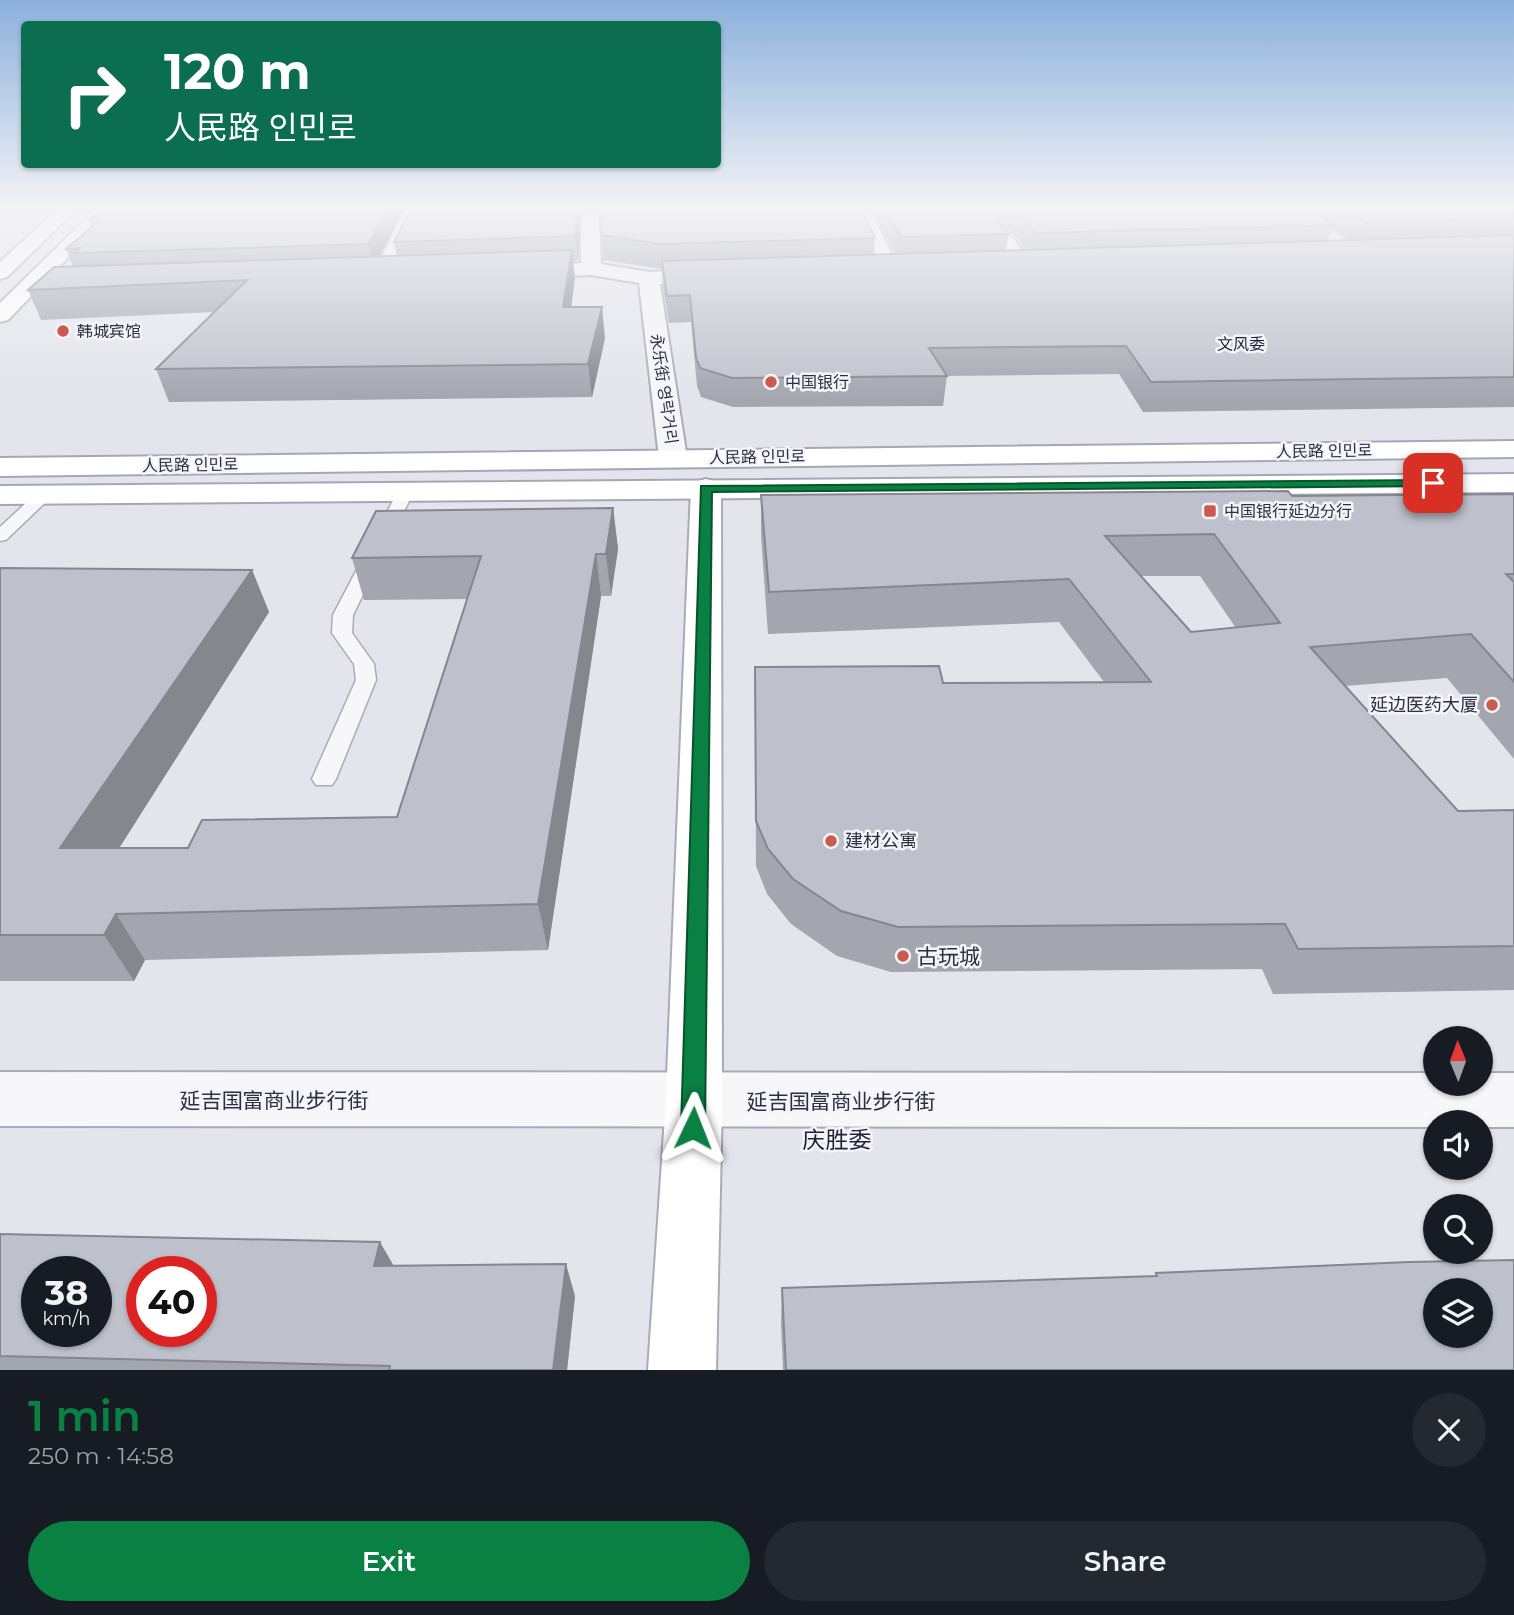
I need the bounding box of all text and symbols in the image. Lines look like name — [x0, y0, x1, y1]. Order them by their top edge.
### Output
text: 120 m — [164, 42, 311, 101]
icon: right — [49, 49, 140, 140]
text: 人民路 인민로 — [164, 108, 357, 147]
place label: 韩城宾馆 — [77, 322, 141, 341]
marker: 韩城宾馆 — [55, 323, 71, 339]
street label: 永乐街 영락거리 — [647, 333, 681, 445]
district label: 文风委 — [1217, 335, 1265, 354]
place label: 中国银行 — [785, 373, 849, 392]
marker: 中国银行 — [763, 374, 779, 390]
street label: 人民路 인민로 — [1276, 441, 1373, 461]
street label: 人民路 인민로 — [709, 447, 806, 467]
pin — [1403, 453, 1463, 513]
street label: 人民路 인민로 — [142, 455, 239, 475]
icon: arrive — [1414, 464, 1452, 502]
place label: 中国银行延边分行 — [1224, 502, 1352, 521]
marker: 中国银行延边分行 — [1202, 503, 1218, 519]
place label: 延边医药大厦 — [1370, 694, 1478, 716]
marker: 延边医药大厦 — [1484, 697, 1500, 713]
place label: 建材公寓 — [845, 830, 917, 852]
marker: 建材公寓 — [823, 833, 839, 849]
place label: 古玩城 — [917, 944, 980, 969]
marker: 古玩城 — [895, 948, 911, 964]
north arrow — [1423, 1026, 1493, 1096]
map controls — [1423, 1026, 1493, 1348]
street label: 延吉国富商业步行街 — [180, 1088, 369, 1113]
street label: 延吉国富商业步行街 — [747, 1089, 936, 1114]
position arrow — [656, 1091, 730, 1165]
button: sound — [1423, 1110, 1493, 1180]
district label: 庆胜委 — [803, 1126, 872, 1154]
button: search — [1423, 1194, 1493, 1264]
speed limit sign: 40 — [126, 1256, 217, 1347]
text: 38 — [45, 1271, 88, 1314]
button: layers — [1423, 1278, 1493, 1348]
text: km/h — [42, 1308, 91, 1330]
text: 1 min — [28, 1390, 141, 1442]
button: close — [1412, 1393, 1486, 1467]
text: 250 m · 14:58 — [28, 1442, 174, 1470]
button: Exit — [28, 1521, 750, 1601]
button: Share — [764, 1521, 1486, 1601]

